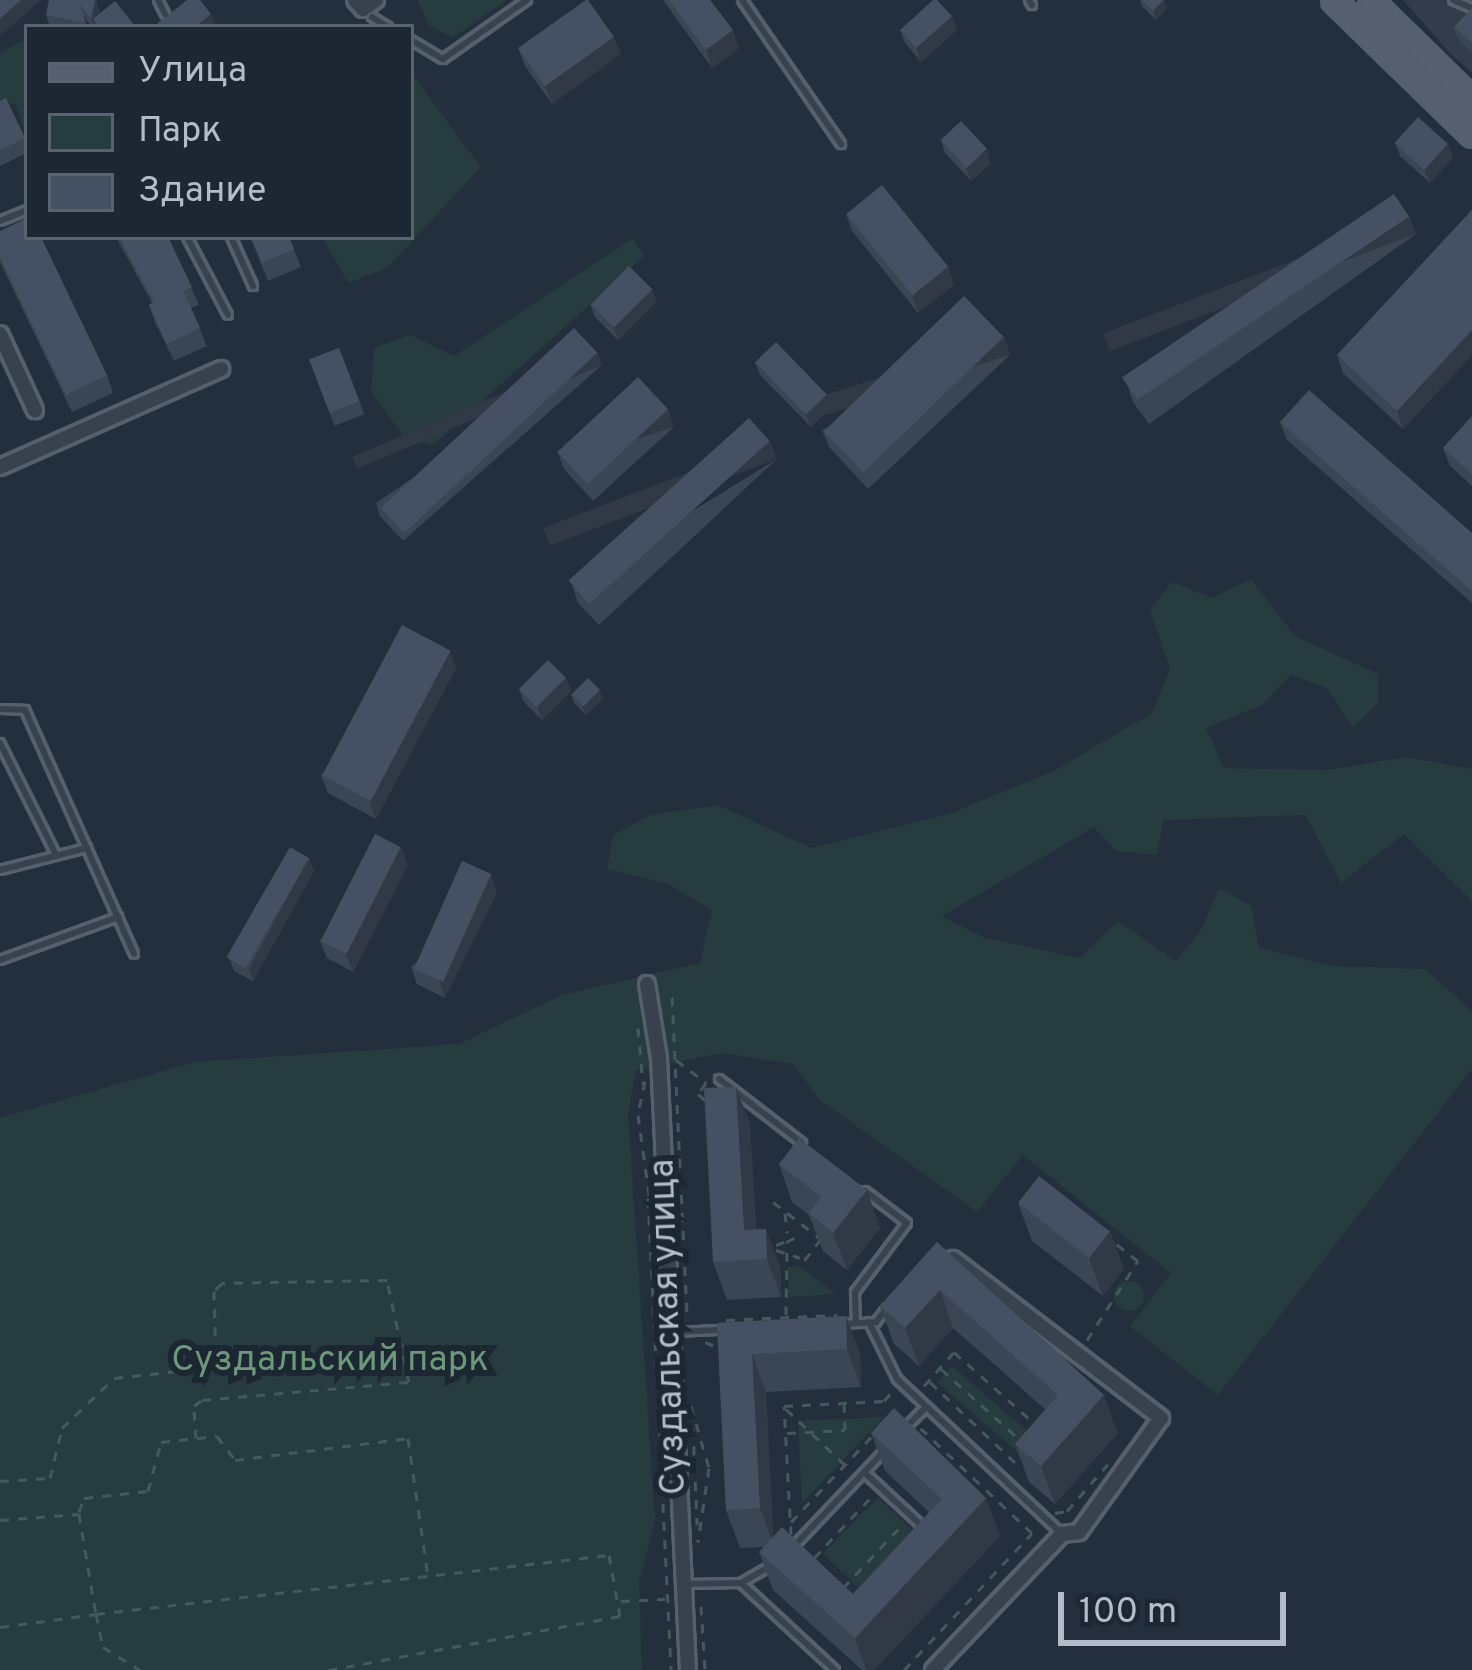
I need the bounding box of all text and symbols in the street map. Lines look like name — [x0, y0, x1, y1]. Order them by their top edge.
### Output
legend — [24, 24, 414, 240]
text: Улица — [138, 49, 247, 95]
text: Парк — [138, 109, 222, 155]
text: Здание — [138, 169, 266, 215]
street label: Суздальская улица — [643, 1158, 697, 1496]
park label: Суздальский парк — [171, 1340, 489, 1384]
scale bar — [1064, 1568, 1292, 1642]
text: 100 m — [1079, 1590, 1177, 1636]

